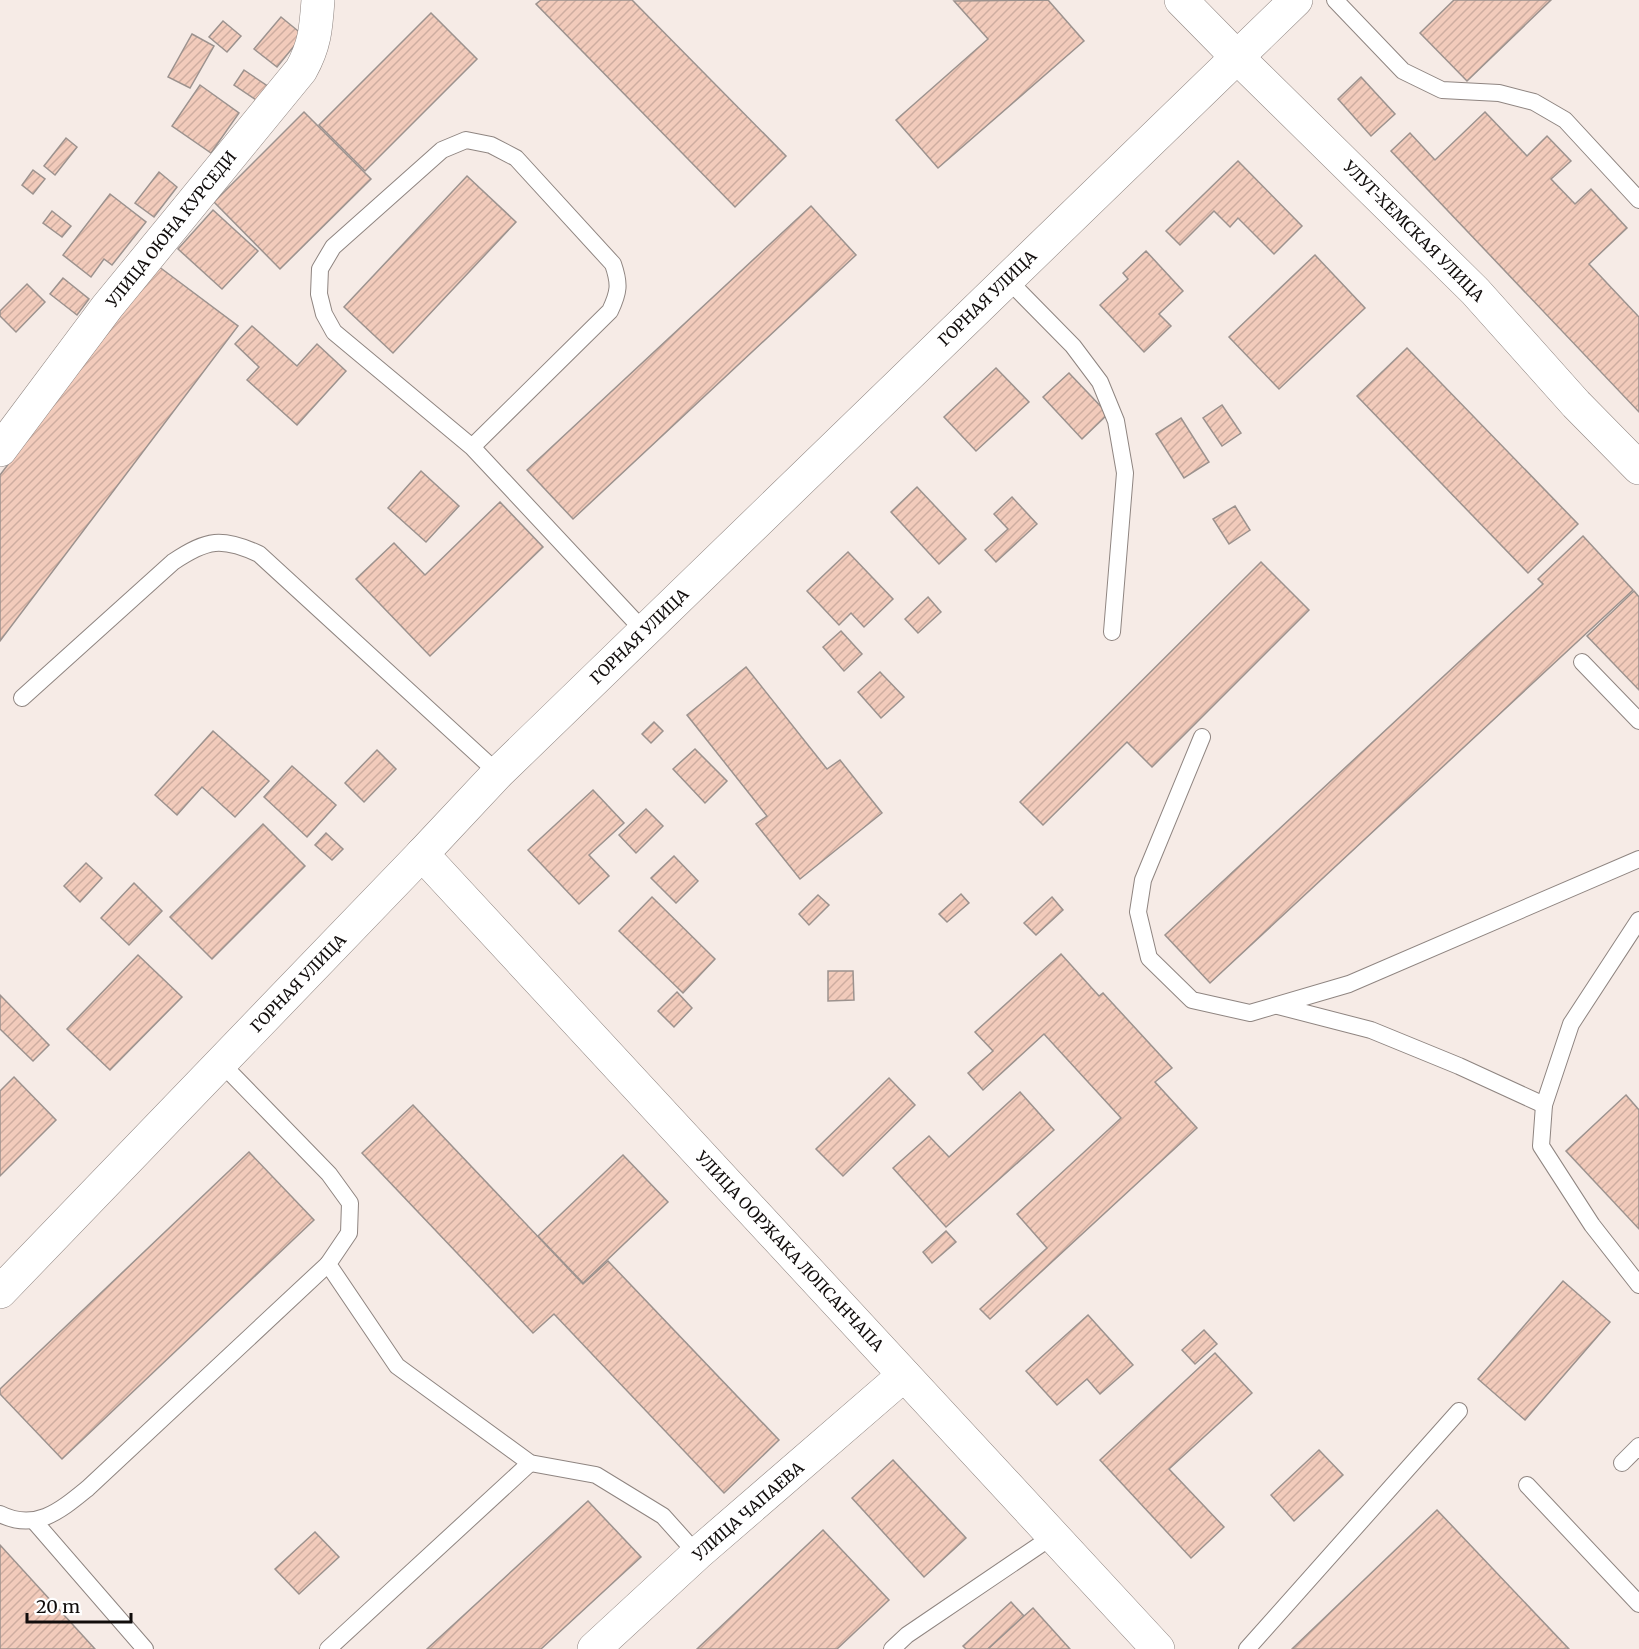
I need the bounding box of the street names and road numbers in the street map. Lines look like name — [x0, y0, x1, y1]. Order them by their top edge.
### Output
street label: УЛИЦА ОЮНА КУРСЕДИ — [101, 147, 240, 312]
street label: УЛУГ-ХЕМСКАЯ УЛИЦА — [1339, 156, 1489, 306]
street label: ГОРНАЯ УЛИЦА — [934, 245, 1041, 350]
street label: ГОРНАЯ УЛИЦА — [586, 583, 693, 688]
street label: ГОРНАЯ УЛИЦА — [246, 929, 351, 1036]
street label: УЛИЦА ООРЖАКА ЛОПСАНЧАПА — [691, 1146, 889, 1356]
street label: УЛИЦА ЧАПАЕВА — [688, 1457, 808, 1565]

